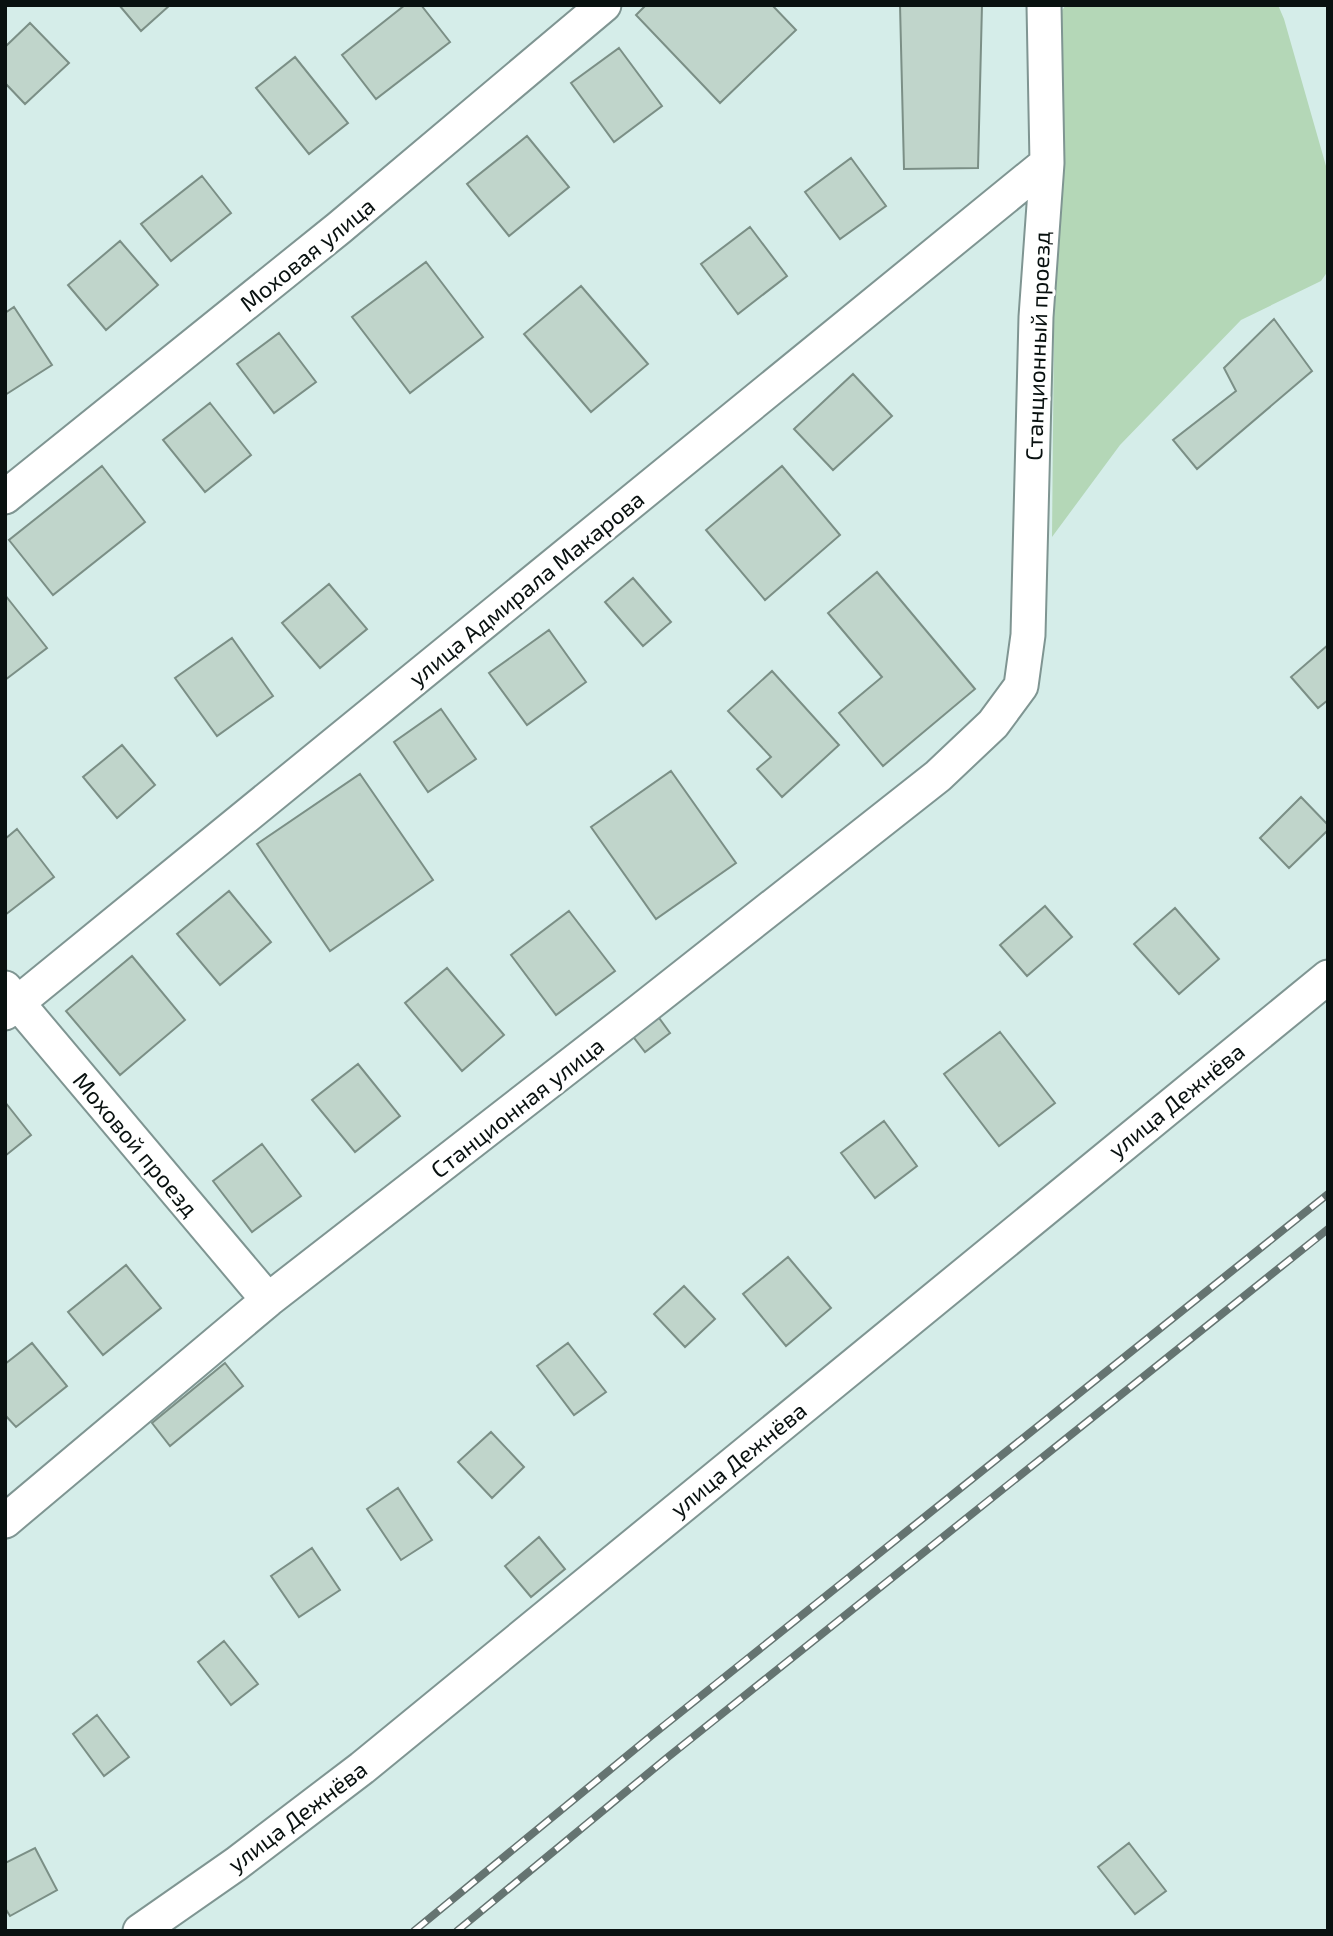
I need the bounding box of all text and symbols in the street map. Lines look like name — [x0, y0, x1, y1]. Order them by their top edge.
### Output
street label: Моховая улица — [234, 191, 381, 318]
street label: Станционный проезд — [1019, 231, 1055, 461]
street label: улица Адмирала Макарова — [403, 484, 650, 692]
street label: Станционная улица — [425, 1031, 610, 1184]
street label: улица Дежнёва — [1102, 1037, 1250, 1164]
street label: Моховой проезд — [68, 1066, 204, 1222]
street label: улица Дежнёва — [664, 1396, 812, 1523]
street label: улица Дежнёва — [222, 1755, 373, 1878]

